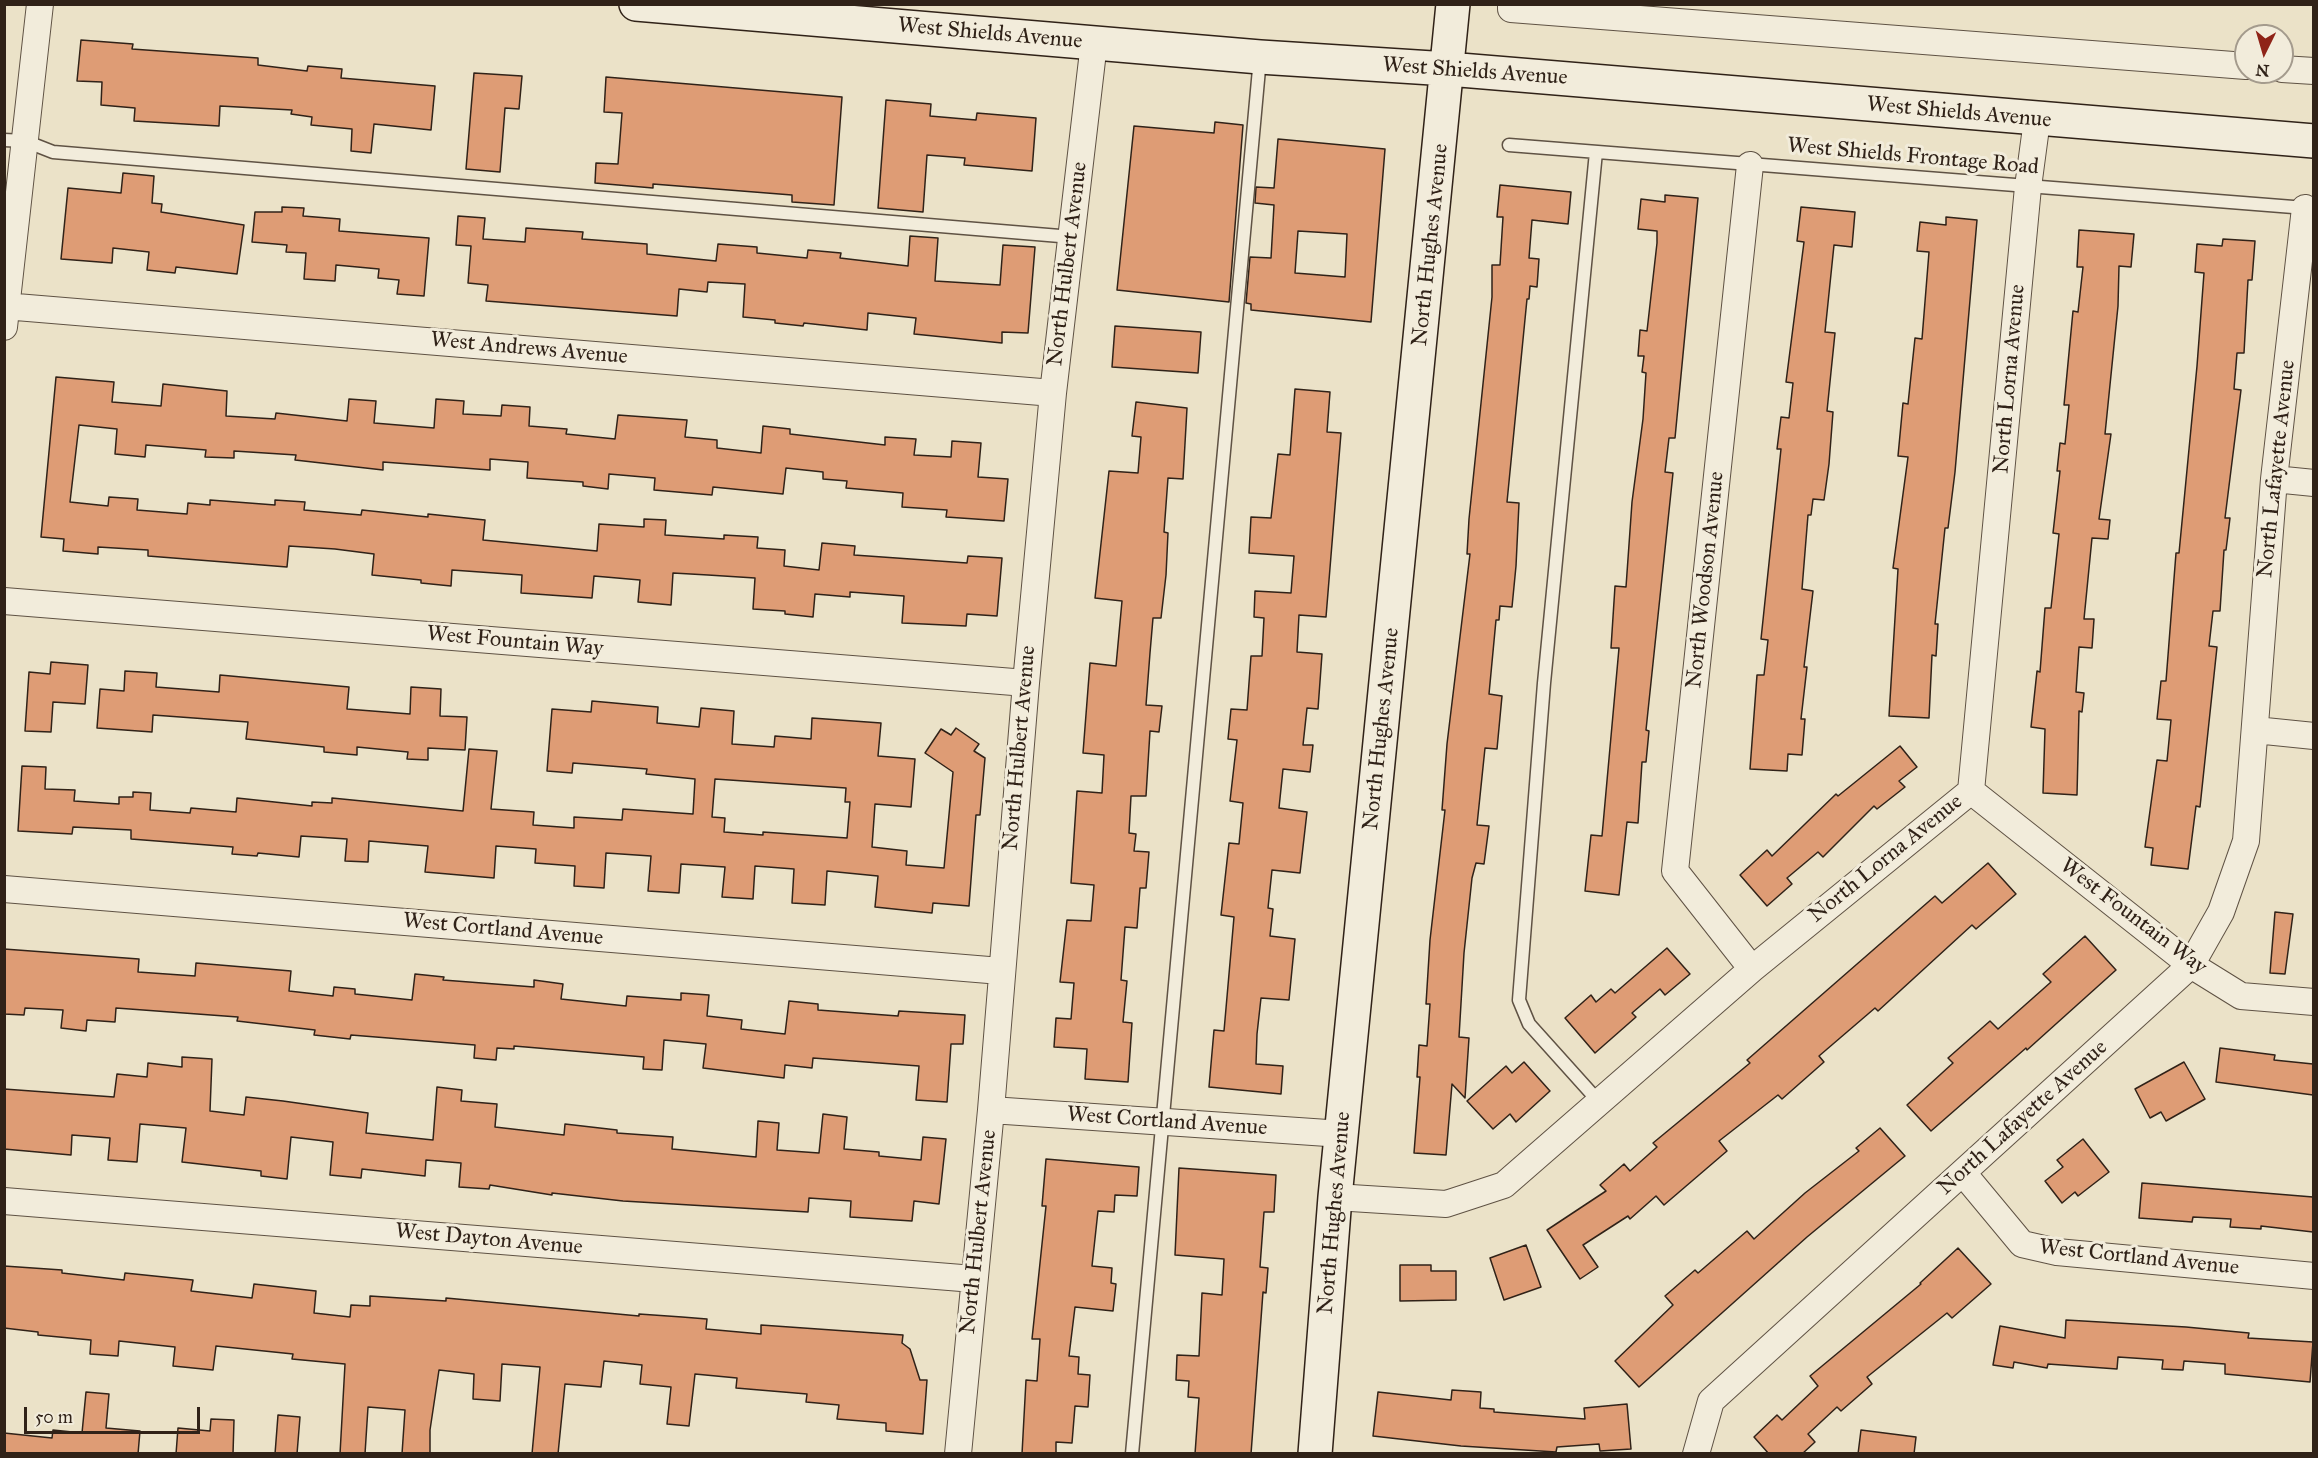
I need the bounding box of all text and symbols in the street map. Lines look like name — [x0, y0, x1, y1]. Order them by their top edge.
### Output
street label: West Shields Avenue — [896, 13, 1084, 55]
north arrow — [2234, 24, 2294, 84]
street label: West Shields Avenue — [1382, 52, 1568, 92]
text: N — [2255, 60, 2270, 80]
street label: West Shields Avenue — [1865, 92, 2053, 134]
street label: West Shields Frontage Road — [1786, 133, 2040, 181]
street label: North Hughes Avenue — [1407, 142, 1455, 348]
street label: North Hulbert Avenue — [1042, 160, 1094, 368]
street label: North Lorna Avenue — [1989, 283, 2031, 475]
street label: West Andrews Avenue — [429, 327, 629, 371]
street label: North Lafayette Avenue — [2252, 359, 2302, 579]
street label: North Woodson Avenue — [1681, 470, 1731, 690]
street label: West Fountain Way — [426, 621, 604, 663]
street label: North Hughes Avenue — [1358, 626, 1406, 832]
street label: North Hulbert Avenue — [998, 644, 1042, 852]
street label: North Lorna Avenue — [1804, 789, 1968, 929]
street label: West Fountain Way — [2054, 853, 2212, 981]
street label: West Cortland Avenue — [402, 908, 604, 952]
street label: North Lafayette Avenue — [1933, 1035, 2113, 1201]
street label: West Cortland Avenue — [1066, 1102, 1268, 1142]
street label: North Hughes Avenue — [1313, 1111, 1357, 1315]
street label: North Hulbert Avenue — [955, 1128, 1003, 1336]
street label: West Dayton Avenue — [394, 1219, 584, 1261]
street label: West Cortland Avenue — [2038, 1234, 2240, 1282]
scale bar — [27, 1395, 202, 1433]
text: 50 m — [35, 1406, 73, 1428]

